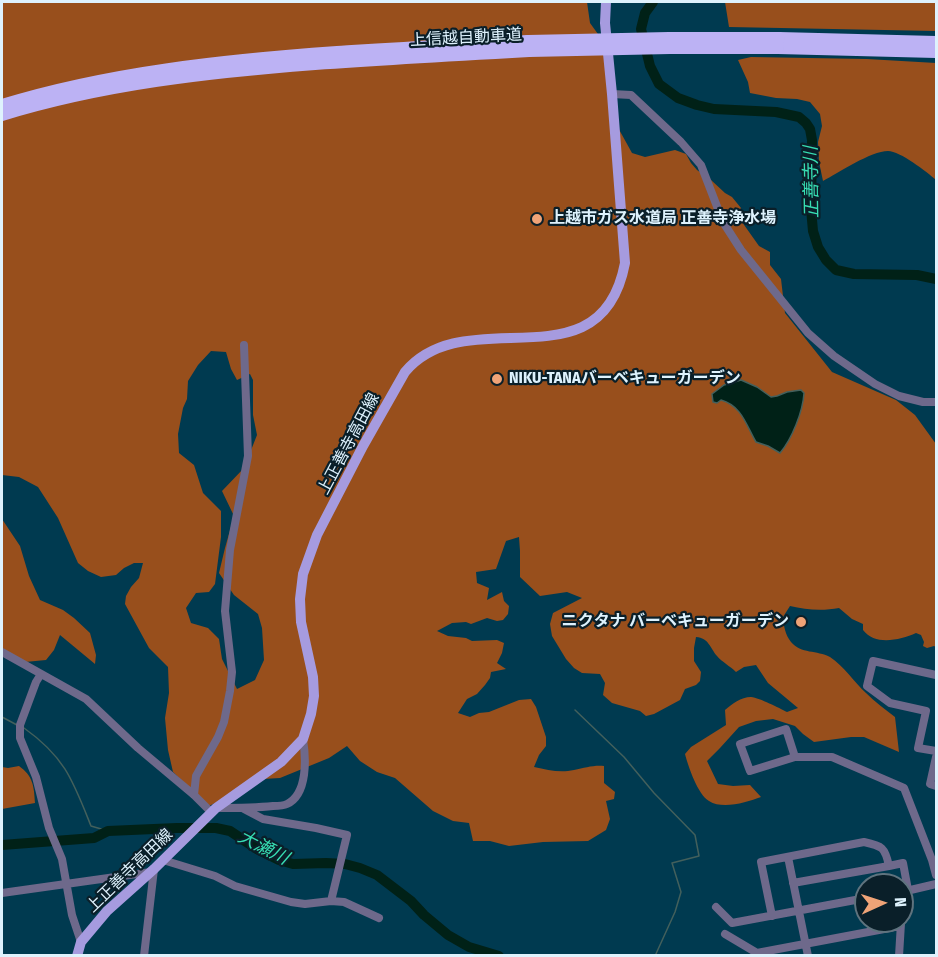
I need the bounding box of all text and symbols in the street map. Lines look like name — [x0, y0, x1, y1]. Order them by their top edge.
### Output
street label: 上信越自動車道 — [410, 25, 522, 51]
water label: 正善寺川 — [801, 146, 823, 218]
place label: 上越市ガス水道局 正善寺浄水場 — [549, 209, 776, 229]
marker: 上越市ガス水道局 正善寺浄水場 — [530, 212, 544, 226]
place label: NIKU-TANAバーベキューガーデン — [509, 369, 741, 389]
marker: NIKU-TANAバーベキューガーデン — [490, 372, 504, 386]
street label: 上正善寺高田線 — [314, 390, 384, 498]
place label: ニクタナ バーベキューガーデン — [562, 612, 789, 632]
marker: ニクタナ バーベキューガーデン — [794, 615, 808, 629]
street label: 上正善寺高田線 — [83, 825, 177, 917]
water label: 大瀬川 — [234, 826, 292, 870]
north arrow — [854, 873, 914, 933]
text: N — [891, 897, 910, 907]

